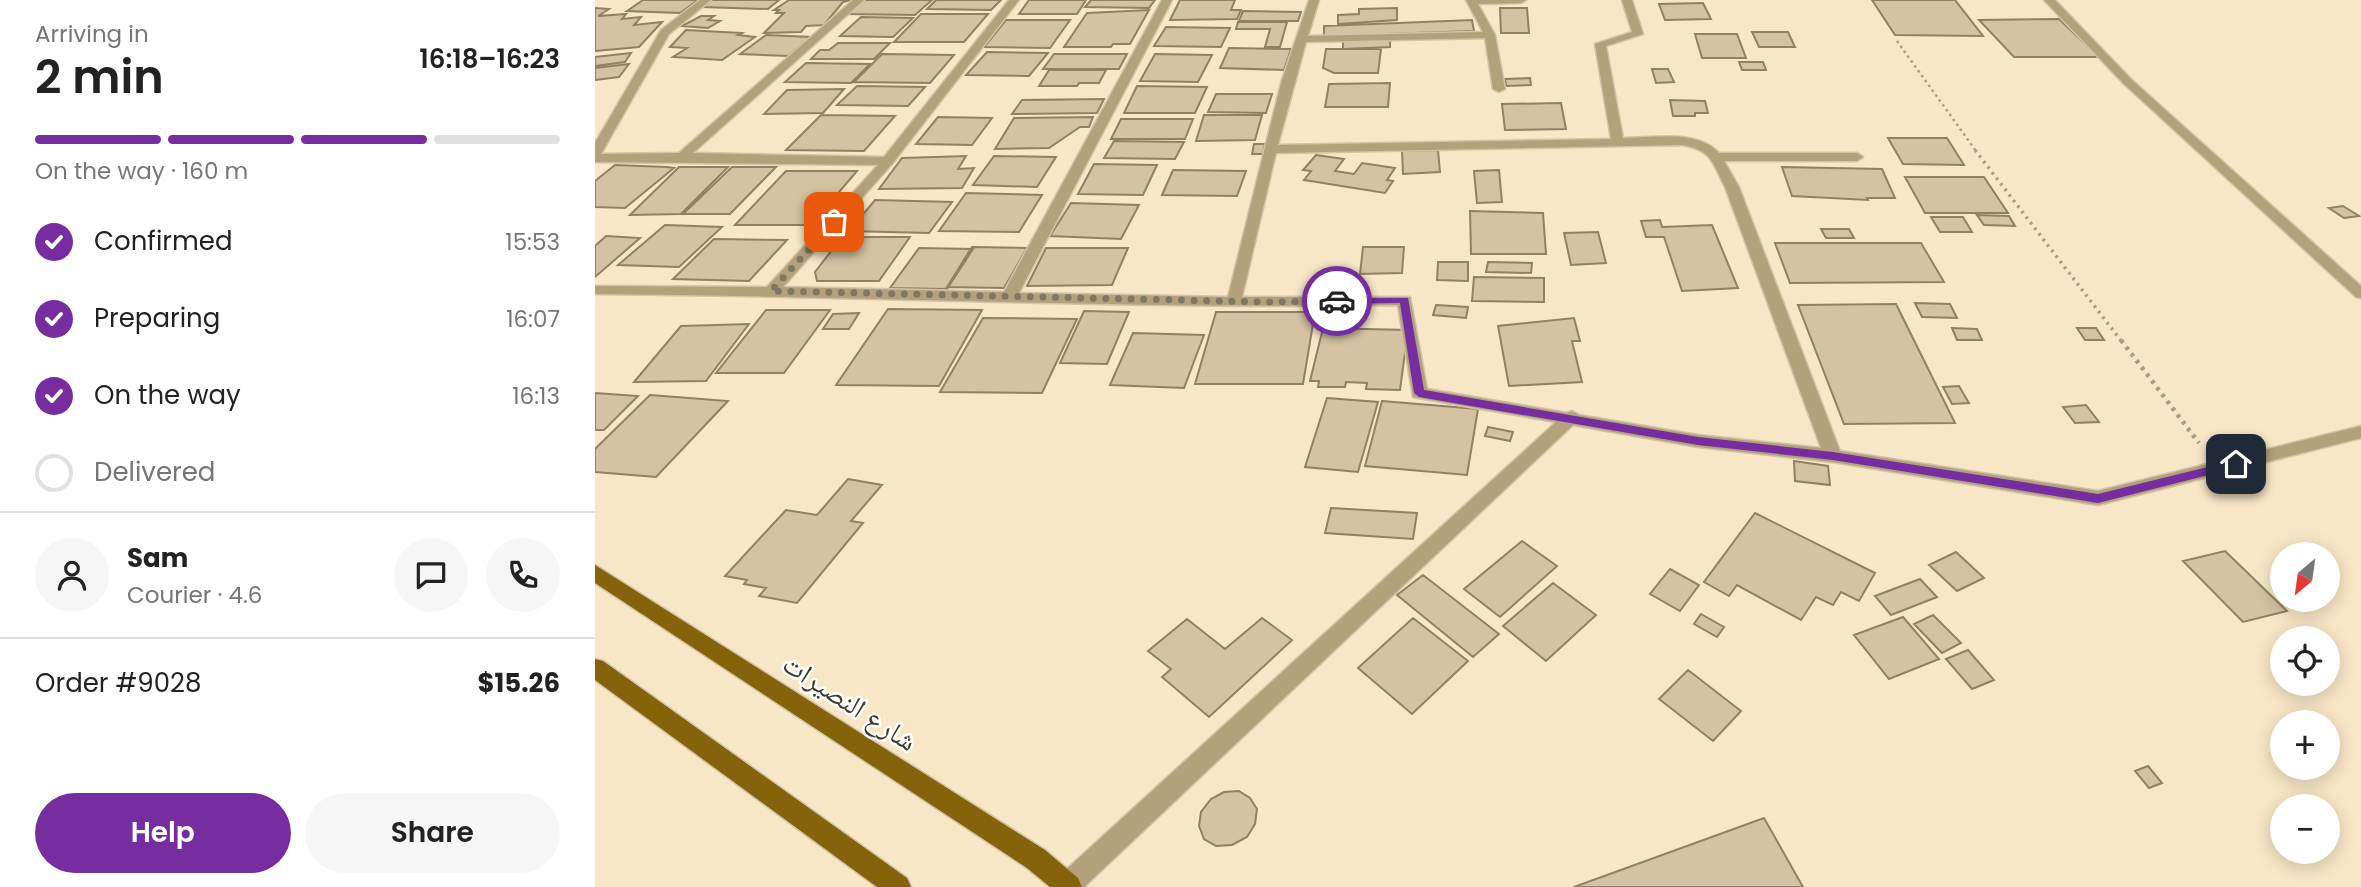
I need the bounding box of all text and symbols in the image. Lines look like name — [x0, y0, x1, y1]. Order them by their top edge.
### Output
text: Arriving in — [35, 18, 149, 50]
text: 16:18–16:23 — [419, 41, 560, 77]
text: 2 min — [35, 45, 164, 109]
text: On the way · 160 m — [35, 155, 248, 187]
pin — [804, 192, 864, 252]
icon: bag — [815, 203, 853, 241]
icon: check — [35, 223, 73, 261]
text: Confirmed — [94, 223, 232, 259]
text: 15:53 — [505, 226, 560, 258]
courier — [1302, 266, 1372, 336]
icon: car — [1318, 282, 1356, 320]
icon: check — [35, 300, 73, 338]
text: Preparing — [94, 300, 220, 336]
text: 16:07 — [506, 303, 560, 335]
icon: check — [35, 377, 73, 415]
text: On the way — [94, 377, 241, 413]
text: 16:13 — [512, 380, 560, 412]
pin — [2206, 434, 2266, 494]
icon: home — [2217, 445, 2255, 483]
text: Delivered — [94, 454, 215, 490]
button: person — [35, 538, 109, 612]
button: chat — [394, 538, 468, 612]
button: phone — [486, 538, 560, 612]
text: Sam — [127, 540, 188, 576]
north arrow — [2270, 542, 2340, 612]
map controls — [2270, 542, 2340, 864]
text: Courier · 4.6 — [127, 579, 262, 611]
button: locate — [2270, 626, 2340, 696]
street label: شارع النصيرات — [775, 644, 924, 760]
text: Order #9028 — [35, 665, 201, 701]
text: $15.26 — [477, 665, 560, 701]
button: + — [2270, 710, 2340, 780]
button: Help — [35, 793, 291, 873]
button: Share — [305, 793, 560, 873]
button: − — [2270, 794, 2340, 864]

